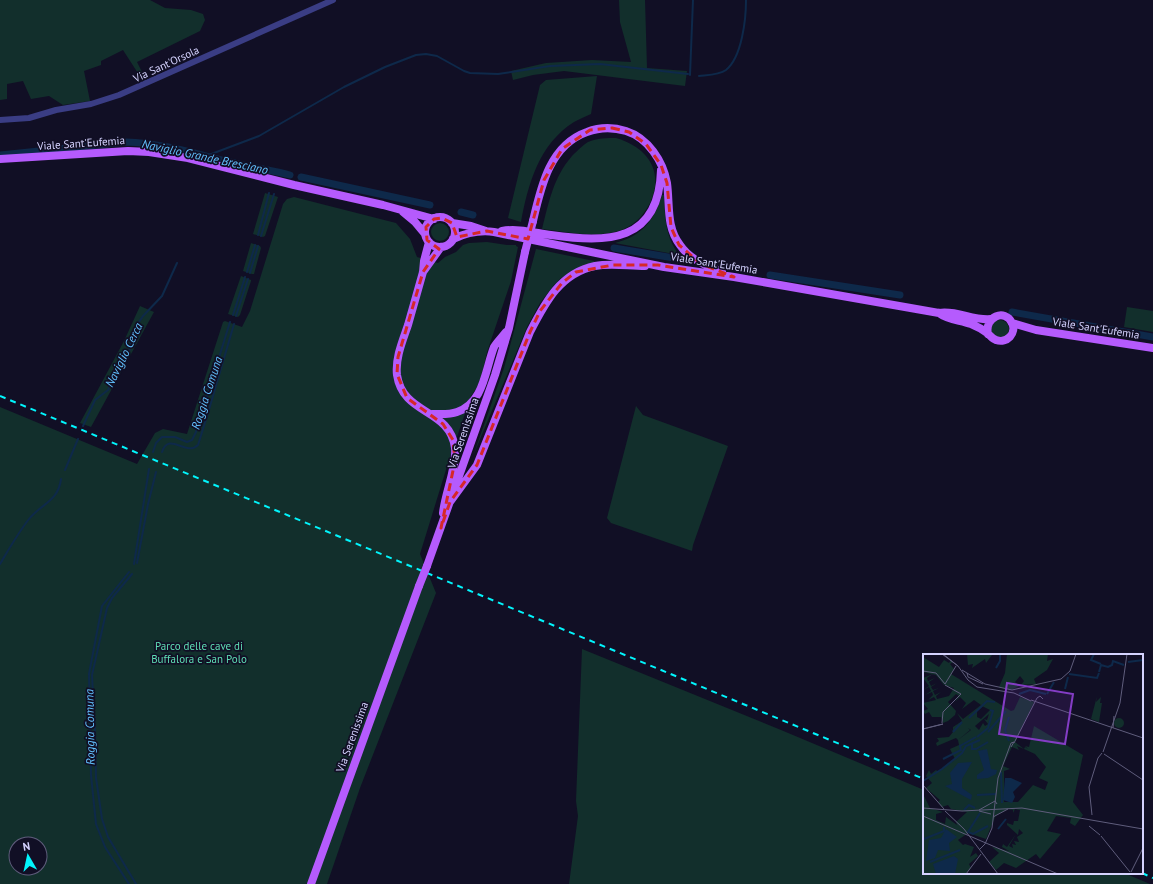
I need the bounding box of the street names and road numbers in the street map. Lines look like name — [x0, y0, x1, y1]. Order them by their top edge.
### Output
street label: Via Sant'Orsola — [130, 43, 201, 86]
street label: Viale Sant'Eufemia — [36, 133, 125, 153]
street label: Viale Sant'Eufemia — [668, 249, 759, 277]
street label: Viale Sant'Eufemia — [1050, 314, 1141, 342]
street label: Via Serenissima — [444, 396, 482, 471]
street label: Via Serenissima — [332, 700, 371, 775]

